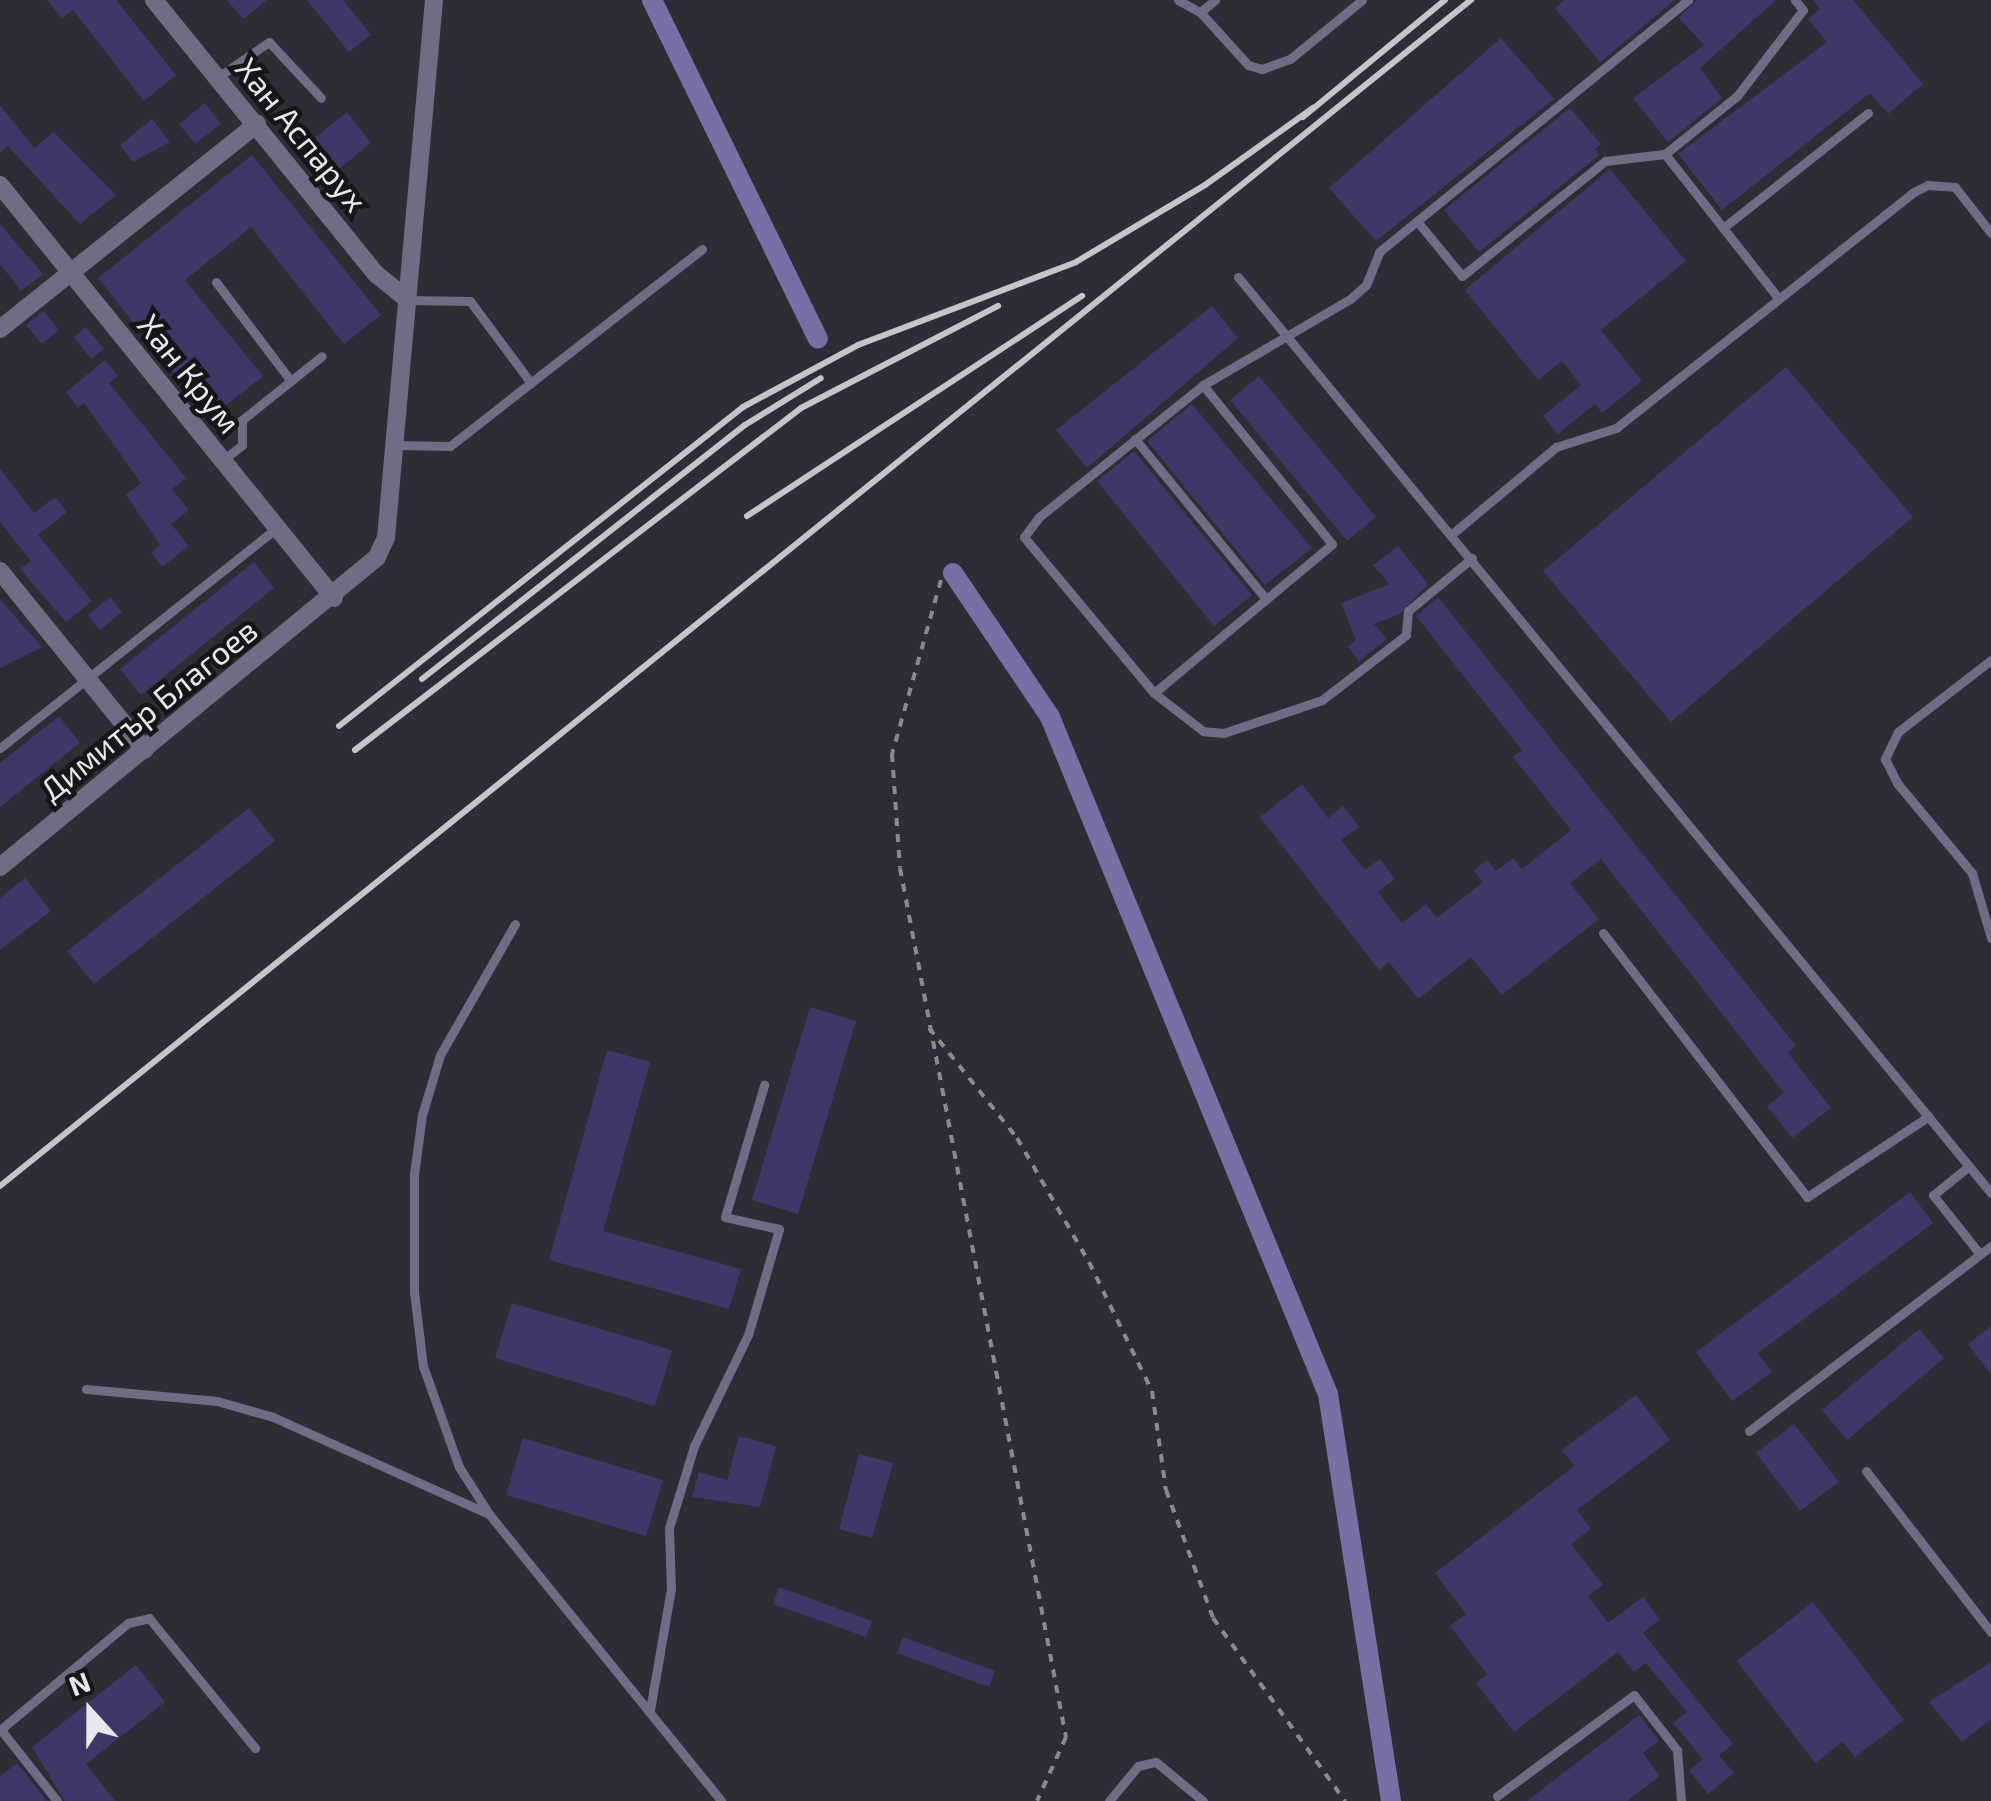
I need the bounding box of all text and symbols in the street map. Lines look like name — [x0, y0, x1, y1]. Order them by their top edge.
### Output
street label: Хан Аспарух — [228, 49, 376, 219]
street label: Хан Крум — [130, 306, 250, 440]
street label: Димитър Благоев — [32, 610, 264, 808]
north arrow — [40, 1661, 140, 1761]
text: N — [64, 1663, 95, 1702]

